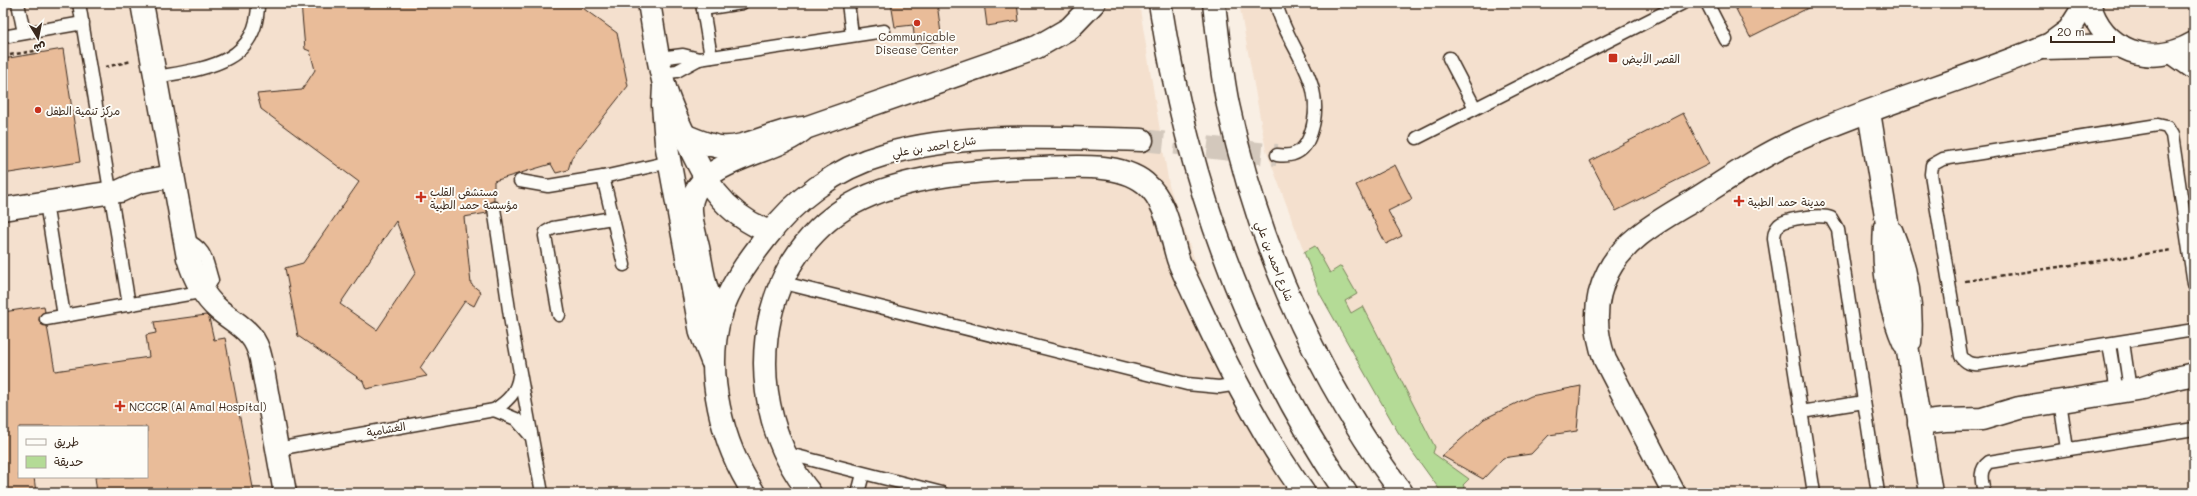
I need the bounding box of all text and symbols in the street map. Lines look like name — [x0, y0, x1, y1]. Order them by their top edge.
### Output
north arrow — [18, 18, 58, 58]
marker: Communicable Disease Center — [912, 18, 922, 28]
scale bar — [2051, 18, 2114, 44]
text: 20 m — [2057, 23, 2085, 39]
place label: Communicable Disease Center — [875, 29, 959, 57]
text: ش — [33, 40, 47, 57]
place label: القصر الأبيض — [1622, 51, 1680, 67]
marker: القصر الأبيض — [1607, 52, 1619, 64]
place label: مركز تنمية الطفل — [46, 103, 120, 118]
marker: مركز تنمية الطفل — [33, 105, 43, 115]
street label: شارع احمد بن علي — [891, 132, 978, 164]
place label: مستشفى القلب مؤسسة حمد الطبية — [430, 184, 518, 213]
marker: مستشفى القلب مؤسسة حمد الطبية — [415, 191, 427, 203]
place label: مدينة حمد الطبية — [1748, 194, 1826, 210]
marker: مدينة حمد الطبية — [1733, 195, 1745, 207]
street label: شارع احمد بن علي — [1249, 219, 1297, 305]
place label: NCCCR (Al Amal Hospital) — [129, 399, 267, 414]
marker: NCCCR (Al Amal Hospital) — [114, 400, 126, 412]
street label: الغشامية — [365, 418, 407, 440]
legend — [18, 426, 148, 478]
text: طريق — [54, 433, 79, 449]
text: حديقة — [54, 453, 83, 469]

